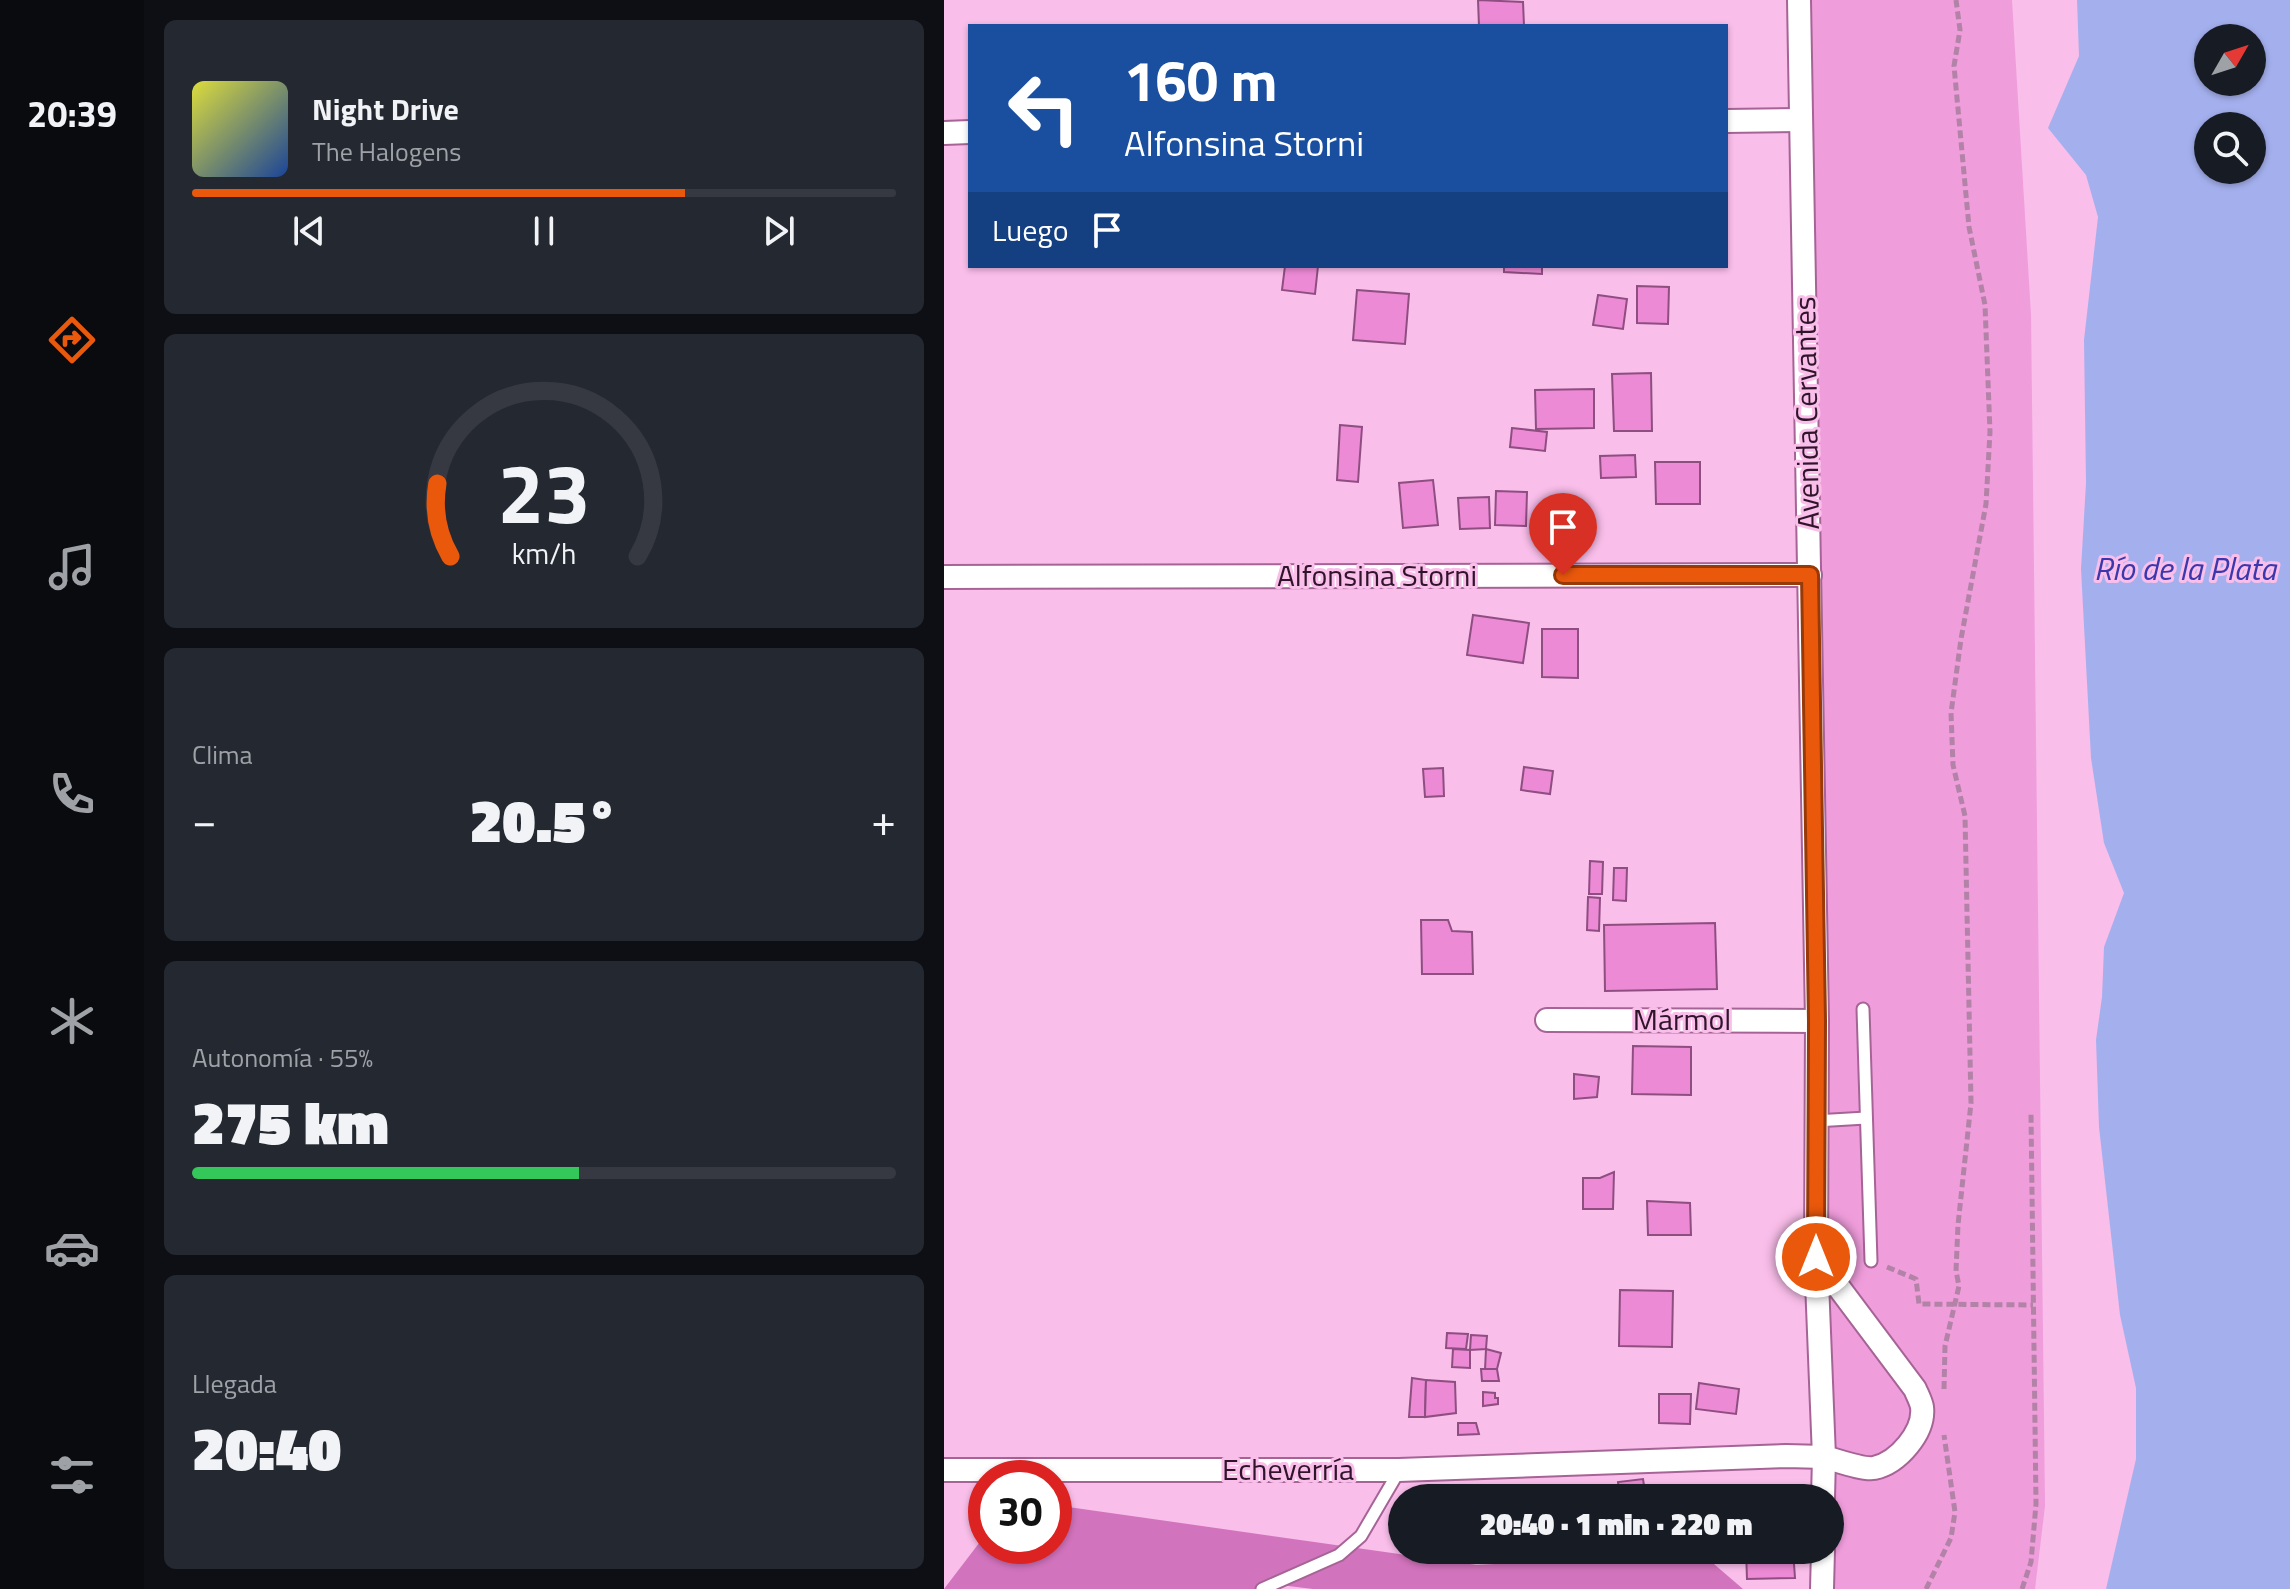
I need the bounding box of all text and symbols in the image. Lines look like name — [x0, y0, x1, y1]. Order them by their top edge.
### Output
north arrow — [2194, 24, 2266, 96]
map controls — [2194, 24, 2266, 184]
text: 160 m — [1124, 38, 1277, 123]
icon: left — [992, 56, 1096, 160]
text: 20:39 — [27, 86, 117, 141]
text: Night Drive — [312, 86, 459, 132]
button: search — [2194, 112, 2266, 184]
text: Alfonsina Storni — [1124, 115, 1364, 170]
text: The Halogens — [312, 132, 461, 171]
text: Luego — [992, 207, 1069, 253]
icon: arrive — [1085, 208, 1129, 252]
icon: previous — [287, 209, 331, 253]
icon: pause — [522, 209, 566, 253]
icon: next — [757, 209, 801, 253]
street label: Avenida Cervantes — [1781, 296, 1831, 530]
icon: directions — [44, 312, 100, 368]
text: 23 — [497, 428, 591, 554]
pin — [1529, 493, 1597, 575]
icon: arrive — [1541, 505, 1585, 549]
text: km/h — [512, 532, 576, 575]
icon: music — [44, 539, 100, 595]
water label: Río de la Plata — [2094, 544, 2278, 592]
street label: Alfonsina Storni — [1277, 552, 1477, 598]
text: Clima — [192, 735, 253, 774]
icon: phone — [44, 766, 100, 822]
text: 20.5° — [470, 774, 618, 865]
text: − — [192, 786, 217, 853]
text: + — [871, 786, 896, 853]
icon: climate — [44, 993, 100, 1049]
street label: Mármol — [1633, 996, 1731, 1042]
text: Autonomía · 55% — [192, 1038, 373, 1077]
text: 275 km — [192, 1076, 389, 1167]
position arrow — [1774, 1215, 1858, 1299]
icon: car — [44, 1220, 100, 1276]
text: Llegada — [192, 1364, 277, 1403]
text: 20:40 — [192, 1402, 341, 1493]
street label: Echeverría — [1222, 1446, 1354, 1492]
icon: filters — [44, 1447, 100, 1503]
speed limit sign: 30 — [968, 1460, 1072, 1564]
text: 20:40 · 1 min · 220 m — [1480, 1501, 1752, 1547]

